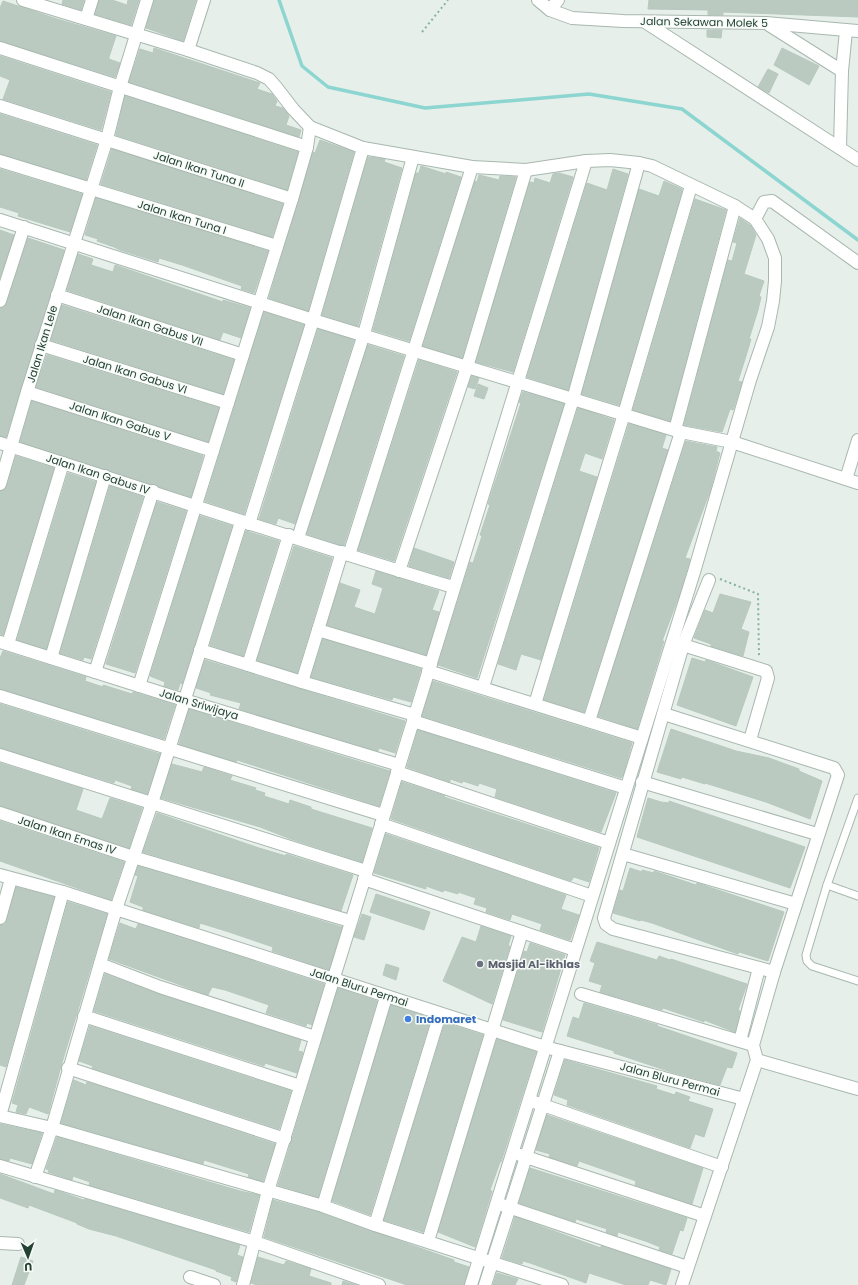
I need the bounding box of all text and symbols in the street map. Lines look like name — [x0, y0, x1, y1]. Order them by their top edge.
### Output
street label: Jalan Sekawan Molek 5 — [640, 13, 768, 31]
street label: Jalan Ikan Tuna II — [151, 147, 247, 191]
street label: Jalan Ikan Tuna I — [136, 196, 228, 238]
street label: Jalan Ikan Gabus VII — [95, 300, 205, 350]
street label: Jalan Ikan Lele — [23, 303, 61, 385]
street label: Jalan Ikan Gabus VI — [81, 350, 189, 398]
street label: Jalan Ikan Gabus V — [67, 397, 173, 445]
street label: Jalan Ikan Gabus IV — [44, 450, 153, 499]
street label: Jalan Sriwijaya — [157, 684, 241, 724]
street label: Jalan Ikan Emas IV — [16, 812, 119, 859]
place label: Masjid Al-ikhlas — [488, 956, 580, 972]
marker: Masjid Al-ikhlas — [475, 959, 485, 969]
street label: Jalan Bluru Permai — [308, 964, 411, 1011]
place label: Indomaret — [416, 1011, 477, 1027]
marker: Indomaret — [403, 1014, 413, 1024]
street label: Jalan Bluru Permai — [618, 1058, 722, 1100]
north arrow — [8, 1237, 48, 1277]
text: U — [24, 1259, 33, 1275]

